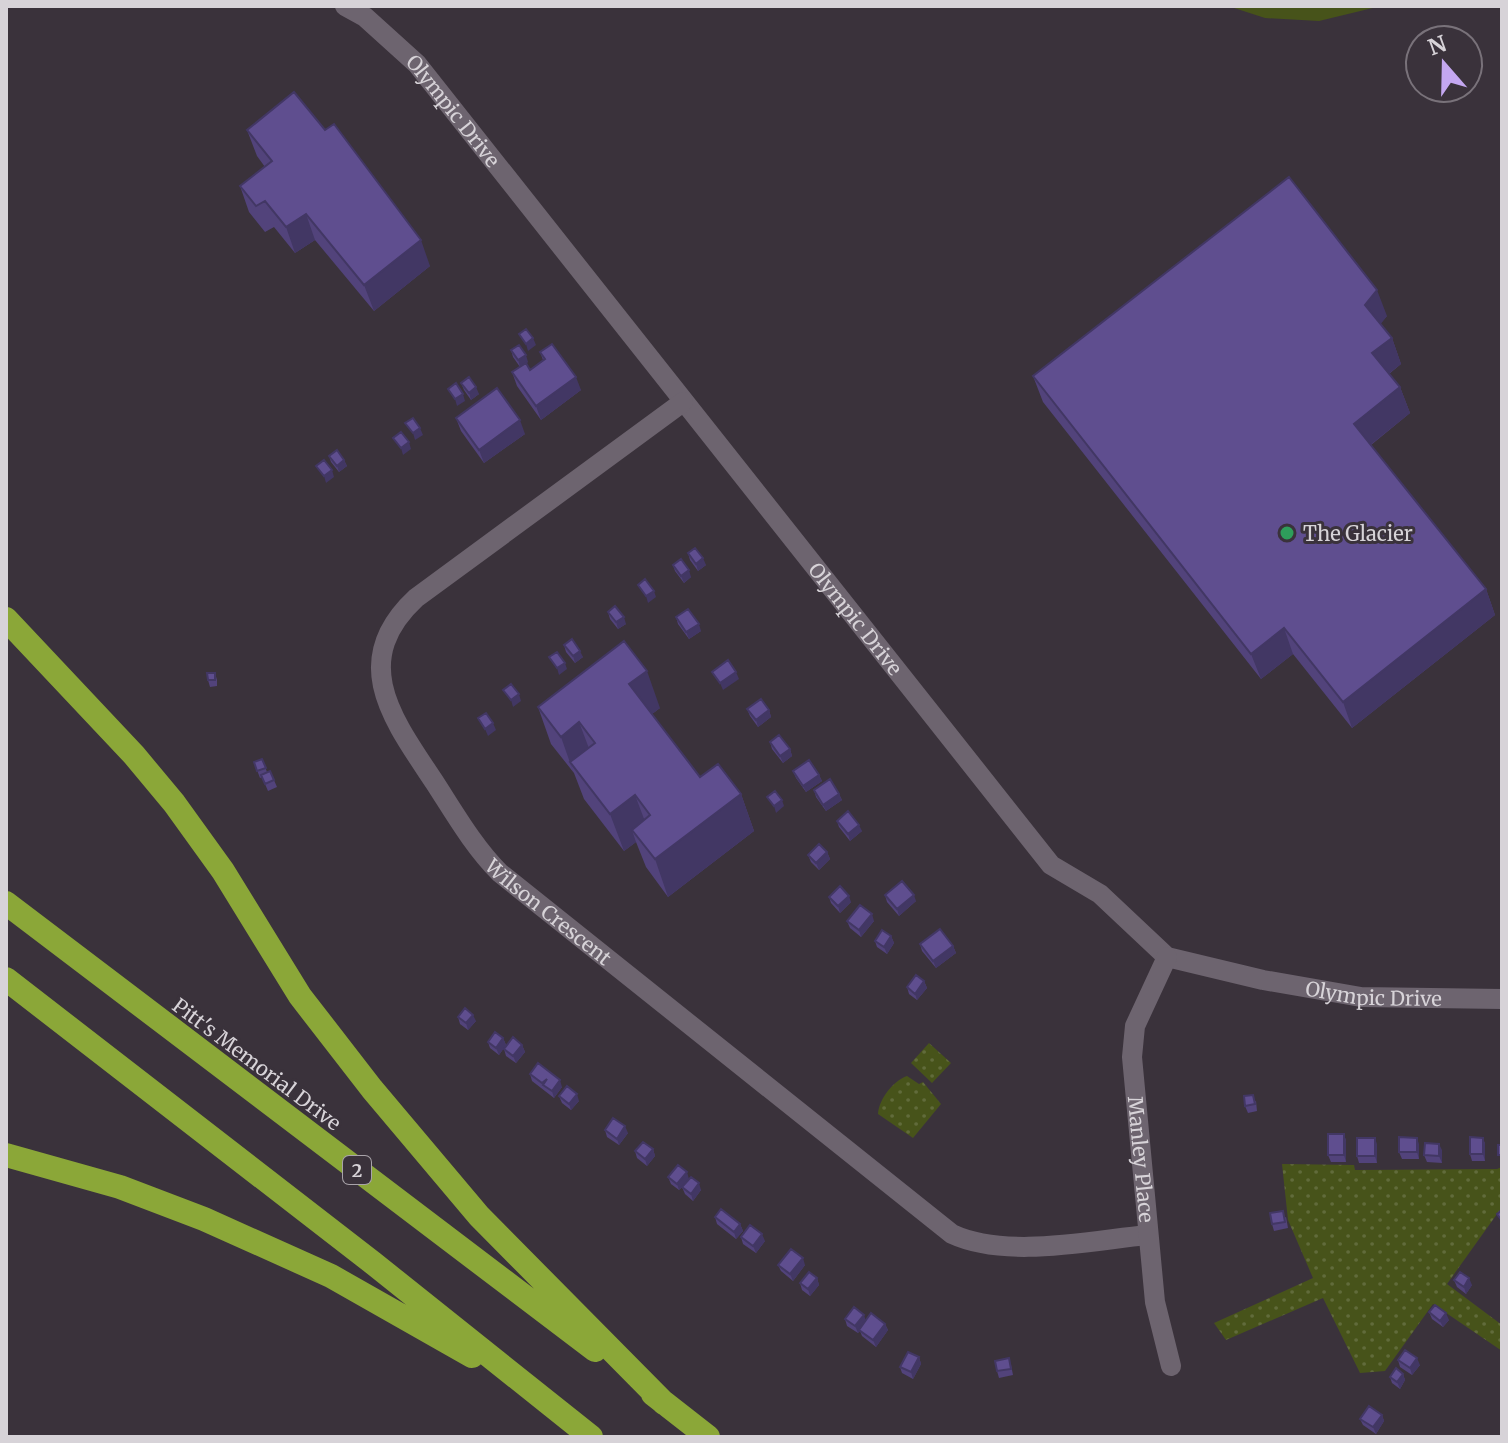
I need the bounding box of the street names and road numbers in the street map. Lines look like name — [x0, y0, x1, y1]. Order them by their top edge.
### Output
street label: Olympic Drive — [402, 49, 506, 172]
street label: Olympic Drive — [804, 557, 908, 680]
street label: Wilson Crescent — [480, 852, 617, 970]
street label: Olympic Drive — [1304, 975, 1442, 1011]
street label: Pitt's Memorial Drive — [168, 992, 346, 1136]
street label: Manley Place — [1123, 1095, 1160, 1224]
road number: 2 — [343, 1156, 371, 1184]

